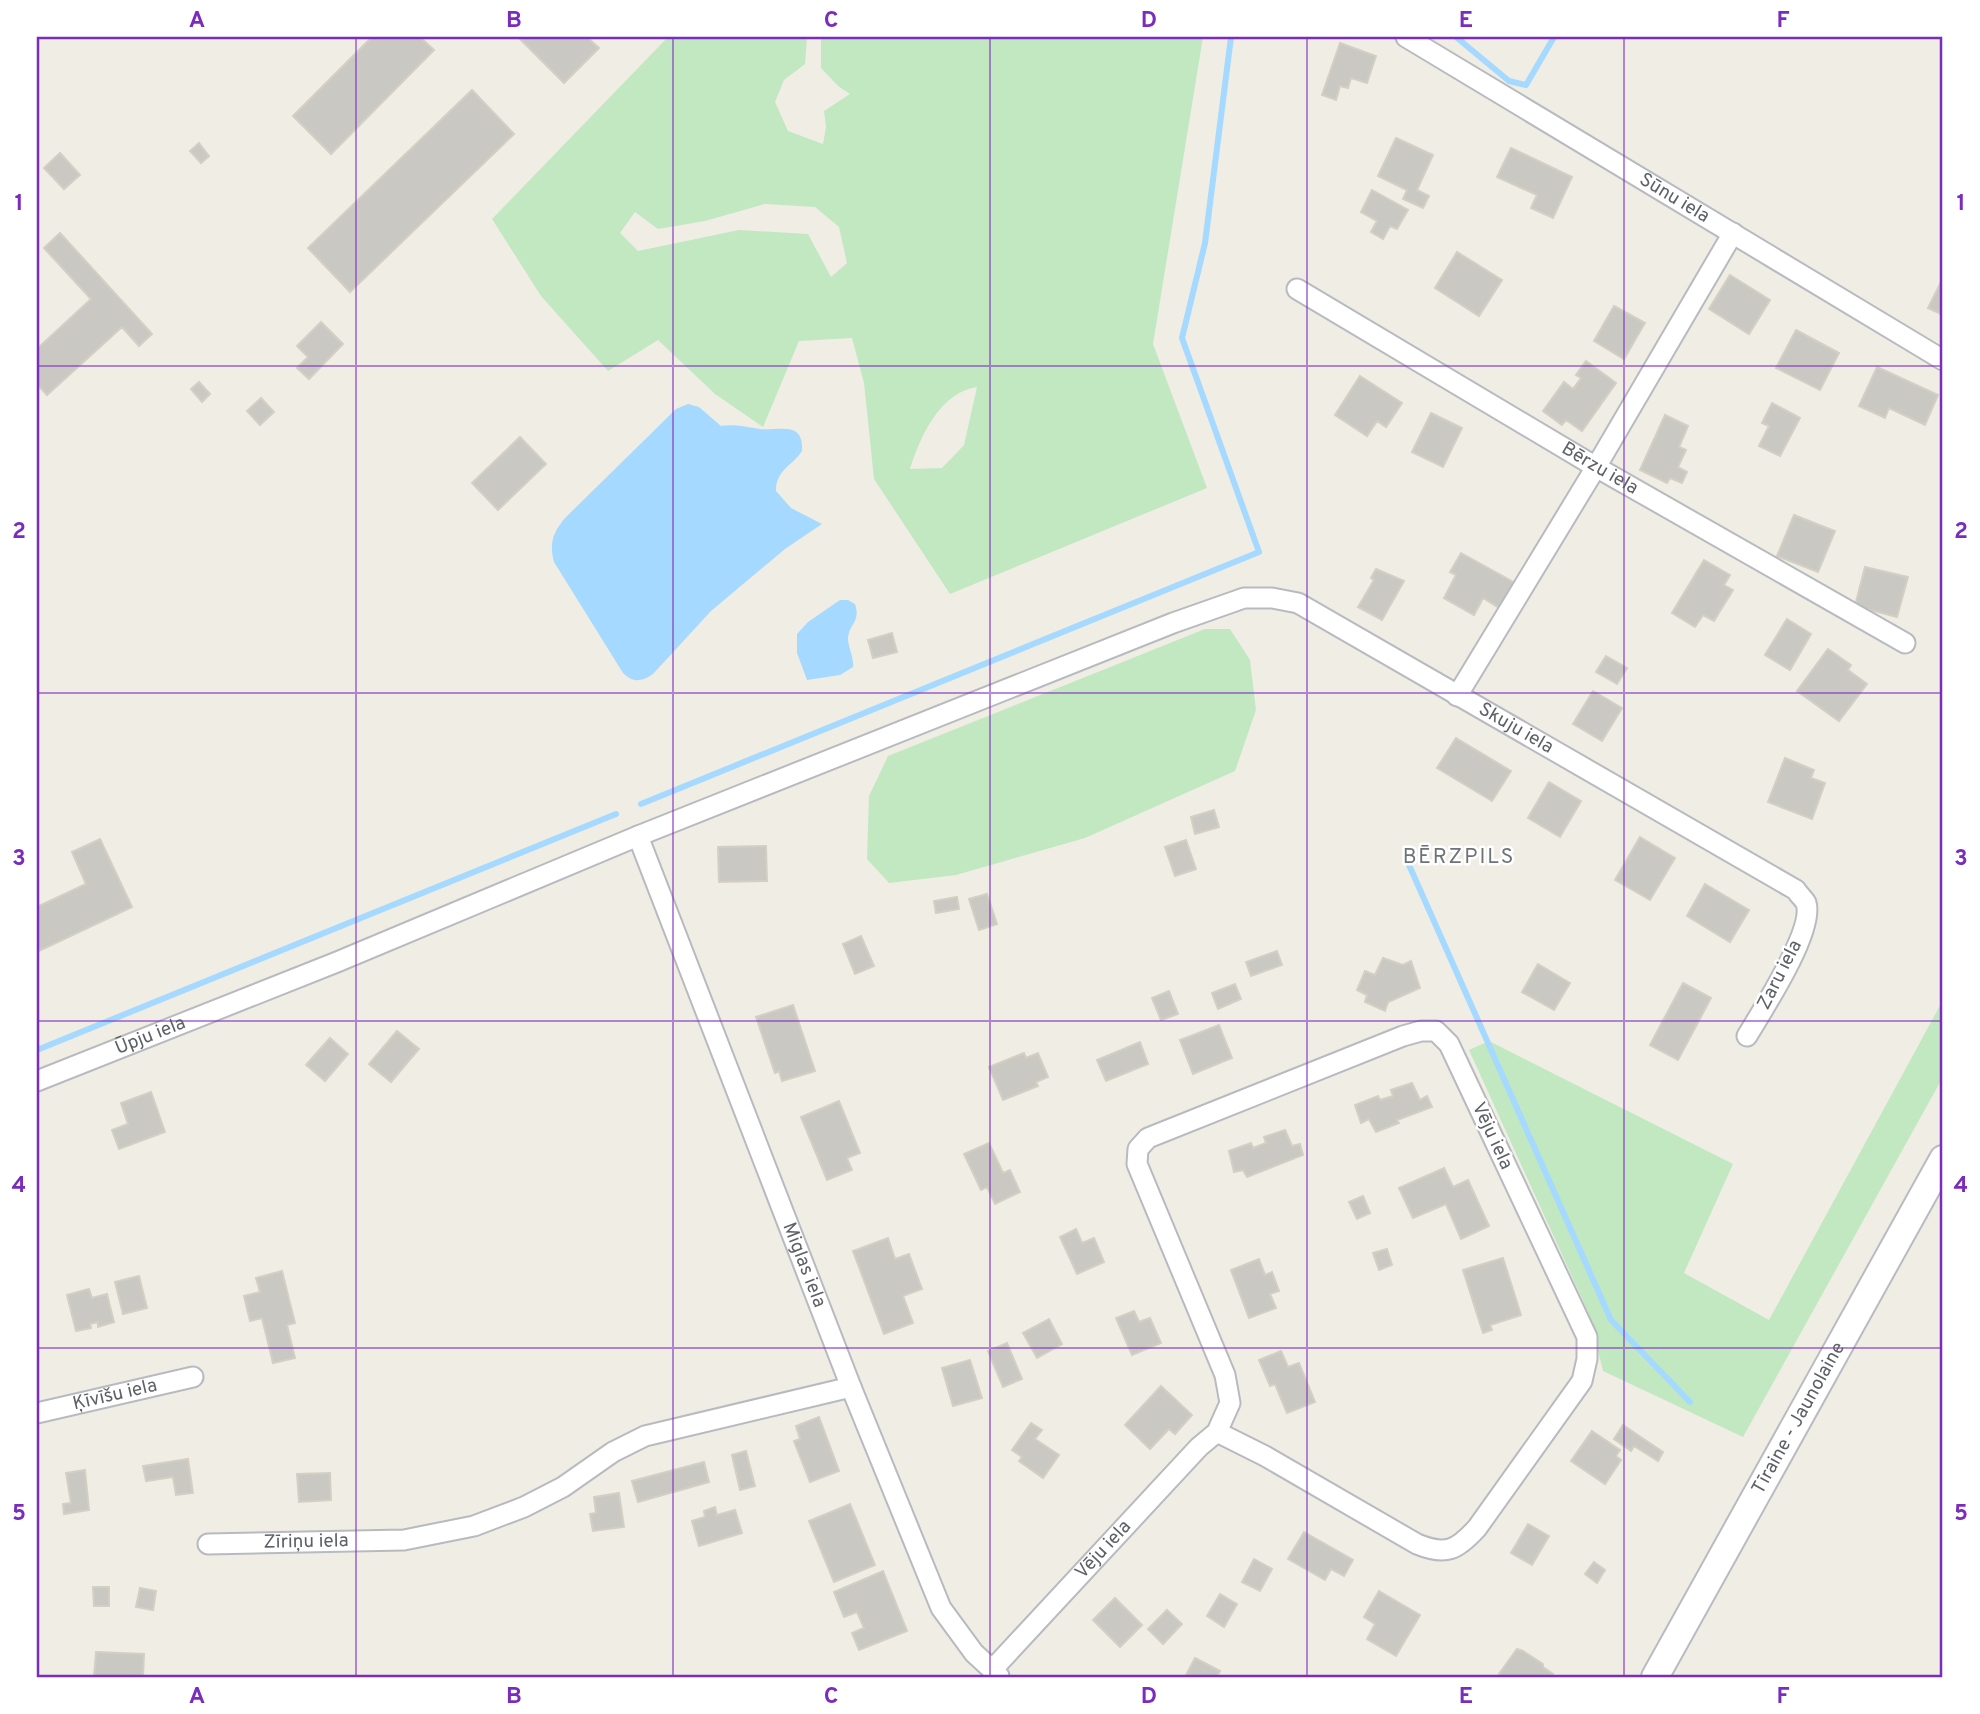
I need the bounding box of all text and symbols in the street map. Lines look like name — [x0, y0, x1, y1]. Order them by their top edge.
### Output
text: A — [189, 7, 205, 36]
text: B — [506, 7, 522, 36]
text: C — [824, 7, 838, 36]
text: D — [1141, 7, 1157, 36]
text: E — [1459, 7, 1473, 36]
text: F — [1776, 7, 1790, 36]
street label: Sūnu iela — [1635, 168, 1714, 229]
text: 1 — [14, 190, 24, 219]
text: 1 — [1956, 190, 1966, 219]
street label: Bērzu iela — [1557, 437, 1642, 500]
text: 2 — [12, 518, 26, 547]
text: 2 — [1954, 518, 1968, 547]
street label: Skuju iela — [1474, 697, 1558, 760]
district label: BĒRZPILS — [1403, 844, 1515, 871]
text: 3 — [12, 845, 26, 874]
text: 3 — [1954, 845, 1968, 874]
street label: Zaru iela — [1752, 936, 1808, 1014]
street label: Ūpju iela — [111, 1011, 189, 1061]
street label: Vēju iela — [1466, 1098, 1518, 1174]
text: 4 — [12, 1172, 26, 1201]
text: 4 — [1954, 1172, 1968, 1201]
street label: Miglas iela — [777, 1219, 831, 1311]
street label: Tīraine - Jaunolaine — [1747, 1338, 1851, 1499]
street label: Ķīvīšu iela — [70, 1374, 159, 1416]
text: 5 — [12, 1500, 26, 1529]
text: 5 — [1954, 1500, 1968, 1529]
street label: Vēju iela — [1070, 1515, 1137, 1584]
street label: Zīriņu iela — [263, 1529, 349, 1555]
text: A — [189, 1683, 205, 1712]
text: B — [506, 1683, 522, 1712]
text: C — [824, 1683, 838, 1712]
text: D — [1141, 1683, 1157, 1712]
text: E — [1459, 1683, 1473, 1712]
text: F — [1776, 1683, 1790, 1712]

